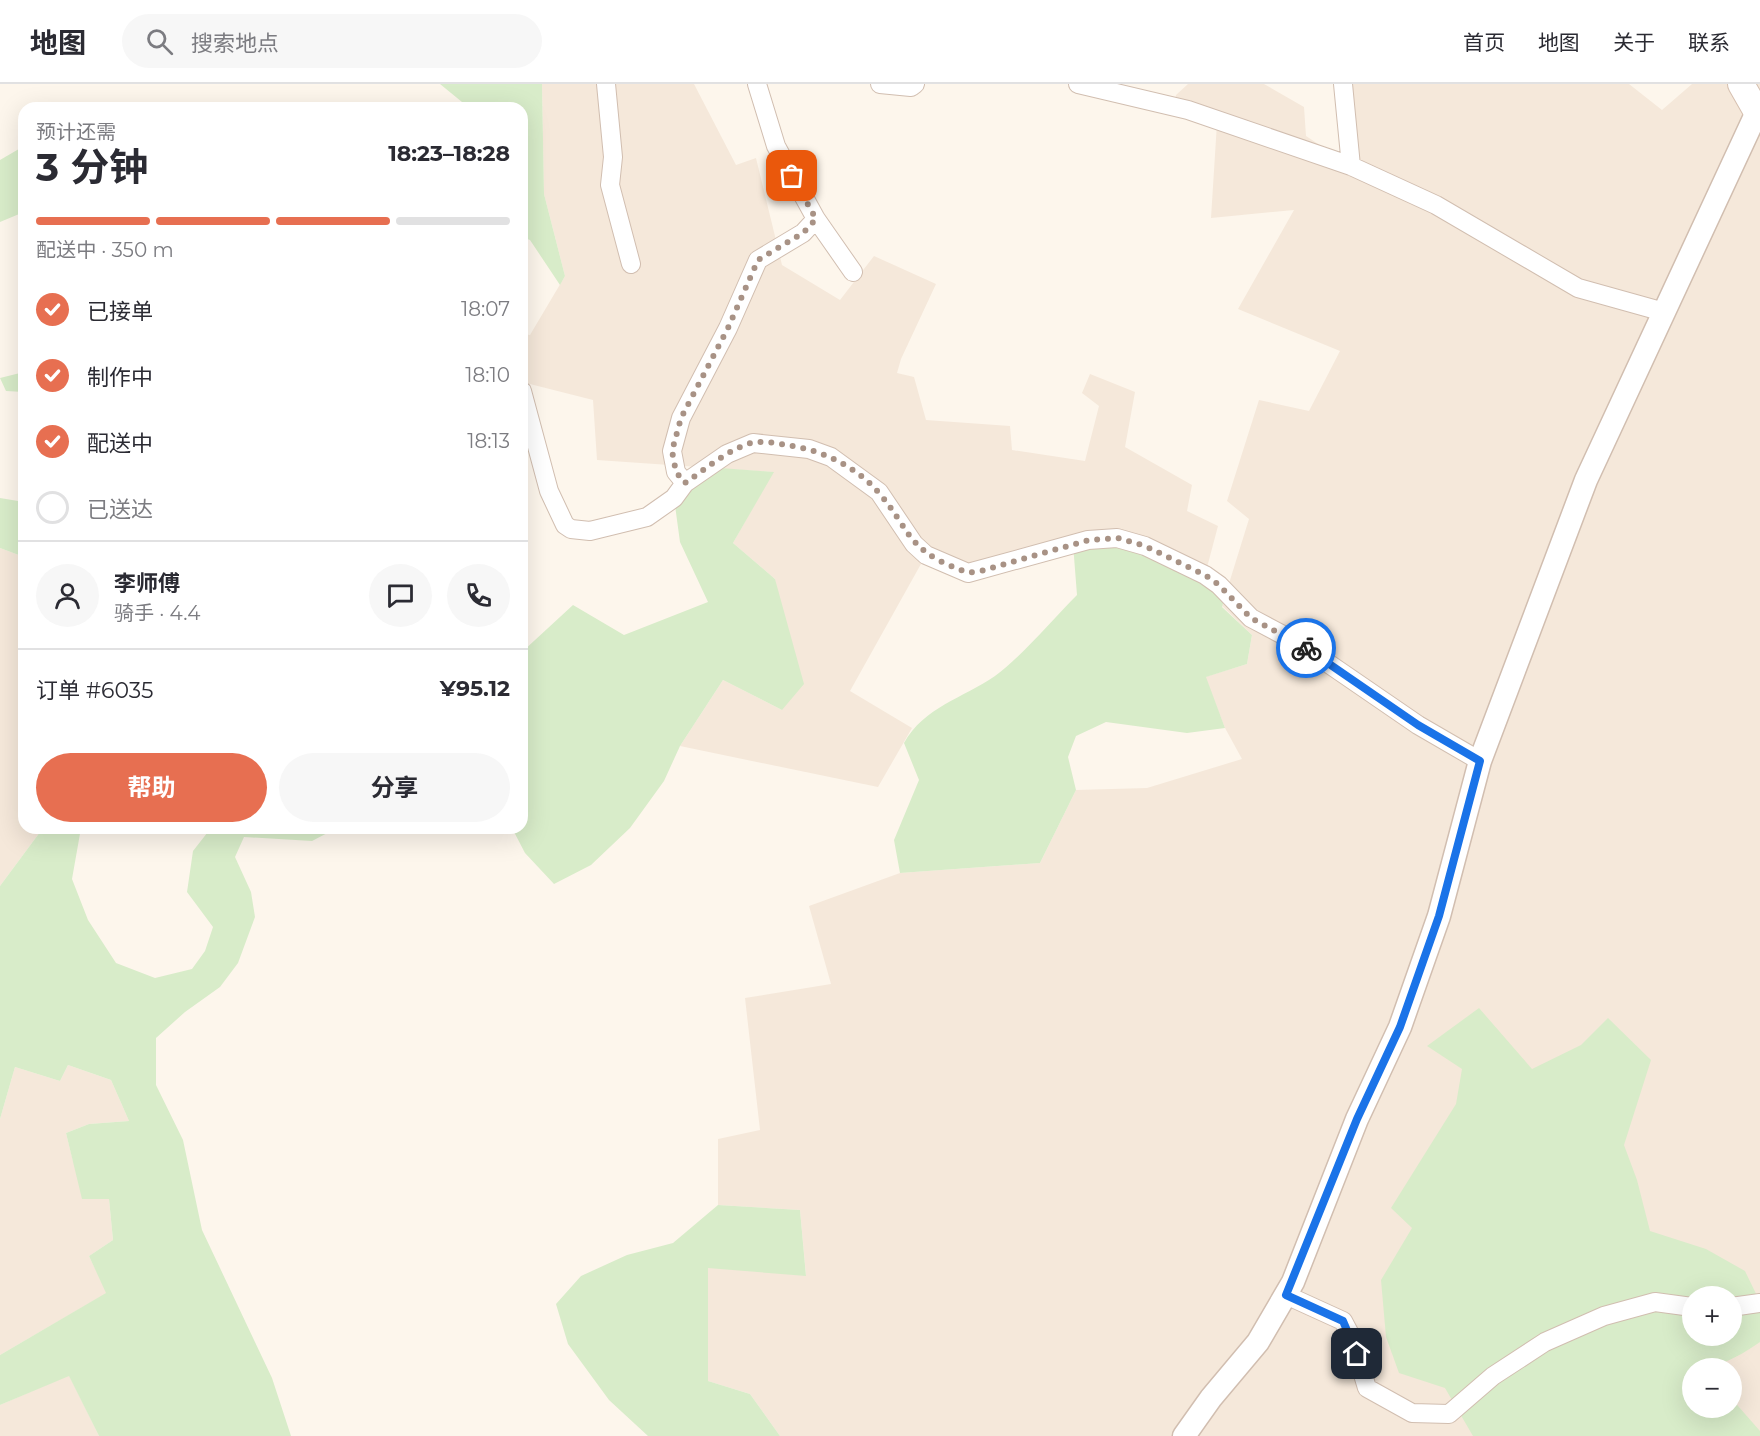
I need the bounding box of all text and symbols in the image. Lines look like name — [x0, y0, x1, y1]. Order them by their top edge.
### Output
search box — [122, 14, 542, 68]
icon: search — [143, 25, 176, 58]
text: 地图 — [30, 26, 86, 60]
text: 搜索地点 — [191, 30, 279, 57]
text: 首页 — [1463, 30, 1505, 55]
text: 地图 — [1538, 30, 1580, 55]
text: 关于 — [1613, 30, 1655, 55]
text: 联系 — [1688, 30, 1730, 55]
text: 预计还需 — [36, 120, 116, 144]
text: 18:23–18:28 — [388, 140, 510, 167]
text: 3 分钟 — [36, 143, 148, 191]
pin — [766, 150, 817, 201]
icon: bag — [775, 159, 808, 192]
text: 配送中 · 350 m — [36, 238, 174, 262]
icon: check — [36, 293, 69, 326]
text: 18:07 — [461, 297, 510, 321]
text: 已接单 — [87, 298, 153, 325]
icon: check — [36, 359, 69, 392]
text: 18:10 — [465, 363, 510, 387]
text: 制作中 — [87, 364, 153, 391]
icon: check — [36, 425, 69, 458]
text: 18:13 — [467, 429, 510, 453]
text: 配送中 — [87, 430, 153, 457]
text: 已送达 — [87, 496, 153, 523]
button: person — [36, 564, 99, 627]
button: chat — [369, 564, 432, 627]
button: phone — [447, 564, 510, 627]
text: 李师傅 — [114, 570, 180, 597]
text: 骑手 · 4.4 — [114, 601, 200, 625]
courier — [1276, 618, 1336, 678]
icon: bike — [1290, 632, 1323, 665]
text: ¥95.12 — [440, 675, 510, 702]
text: 订单 #6035 — [36, 677, 153, 704]
button: 帮助 — [36, 753, 267, 822]
button: 分享 — [279, 753, 510, 822]
map controls — [1682, 1286, 1742, 1418]
button: + — [1682, 1286, 1742, 1346]
pin — [1331, 1328, 1382, 1379]
icon: home — [1340, 1337, 1373, 1370]
button: − — [1682, 1358, 1742, 1418]

